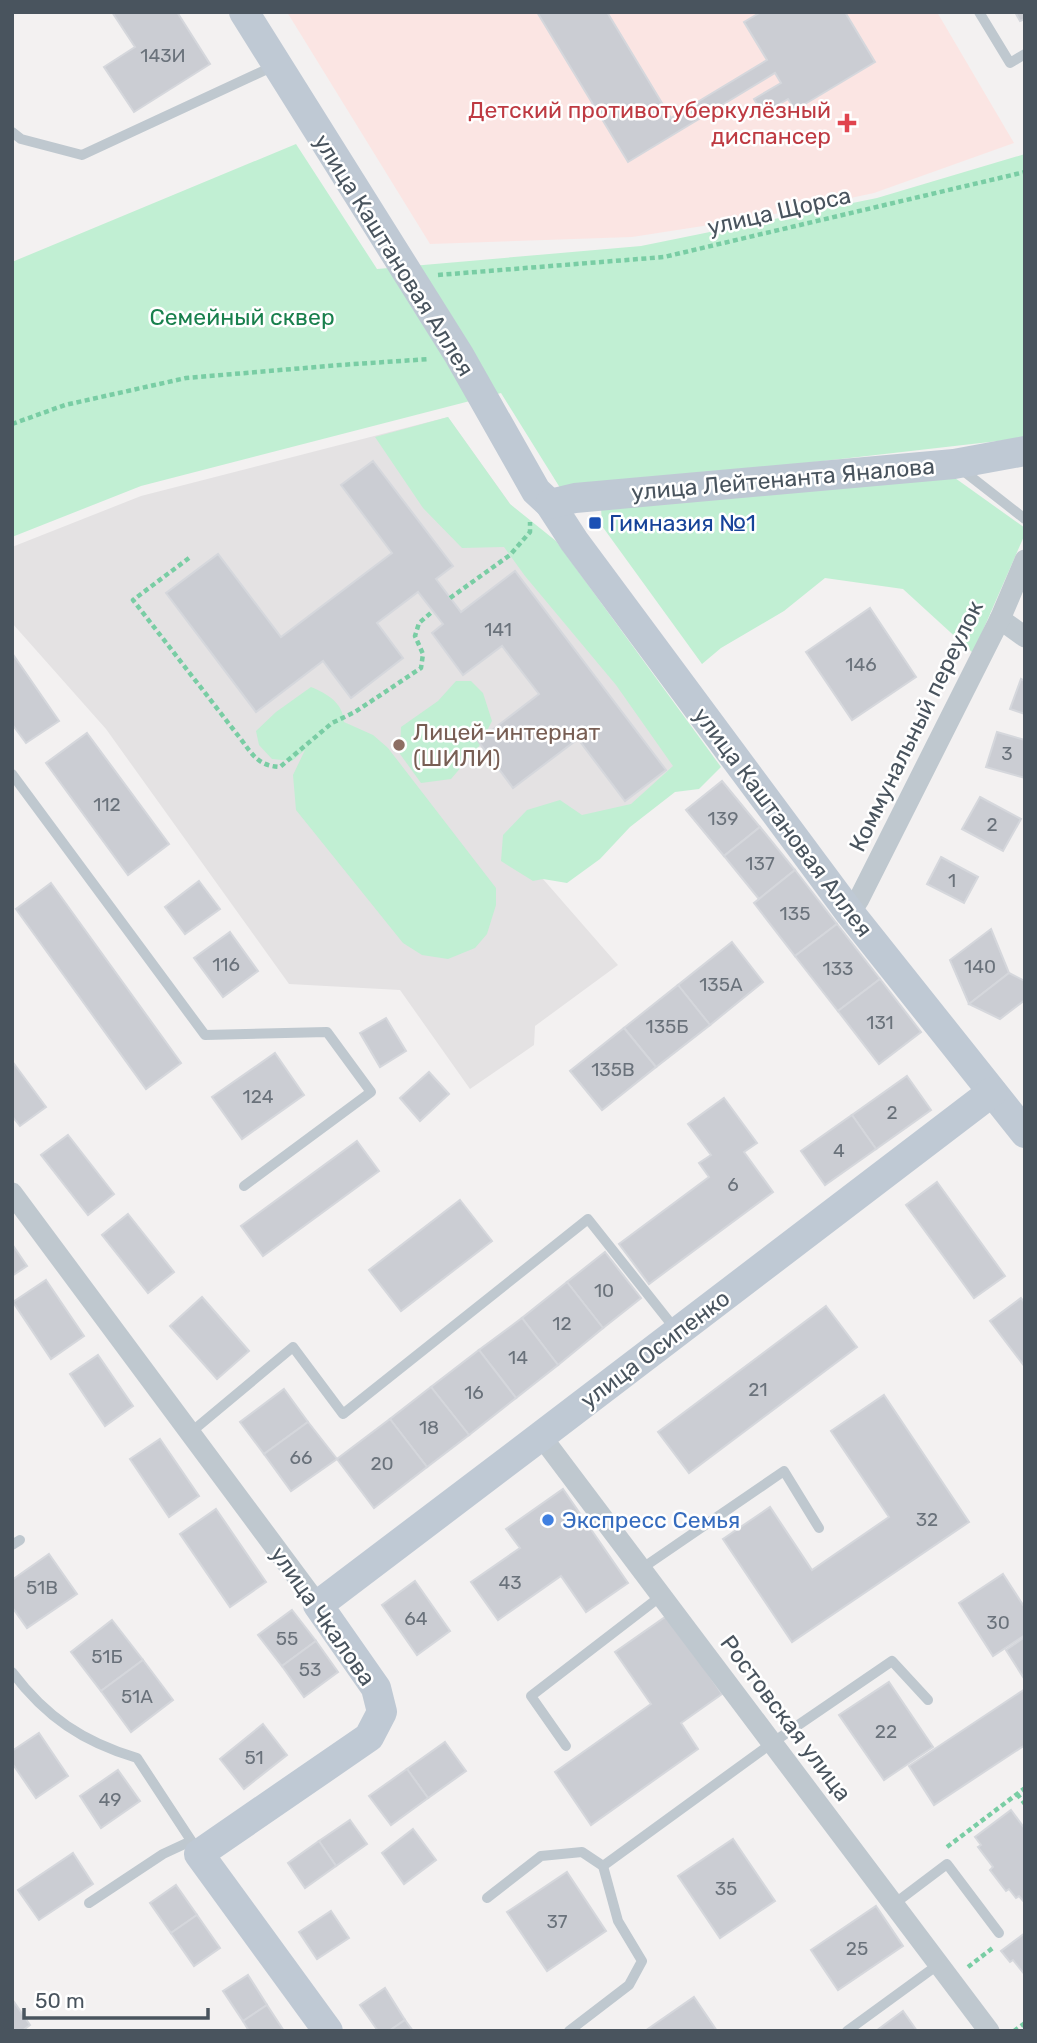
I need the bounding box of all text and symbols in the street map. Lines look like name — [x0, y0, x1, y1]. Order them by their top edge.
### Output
house number: 143И — [140, 44, 186, 67]
place label: Детский противотуберкулёзный диспансер — [468, 96, 831, 150]
marker: Детский противотуберкулёзный диспансер — [837, 113, 857, 133]
street label: улица Каштановая Аллея — [308, 129, 480, 381]
street label: улица Щорса — [704, 181, 854, 241]
park label: Семейный сквер — [149, 303, 335, 331]
street label: улица Лейтенанта Яналова — [630, 452, 936, 506]
place label: Гимназия №1 — [609, 509, 756, 537]
marker: Гимназия №1 — [587, 515, 603, 531]
street label: Коммунальный переулок — [843, 596, 989, 856]
house number: 141 — [484, 618, 512, 641]
house number: 146 — [845, 653, 877, 676]
street label: улица Каштановая Аллея — [687, 702, 879, 942]
place label: Лицей-интернат (ШИЛИ) — [413, 718, 601, 772]
marker: Лицей-интернат (ШИЛИ) — [391, 737, 407, 753]
house number: 3 — [1001, 742, 1013, 765]
house number: 112 — [93, 793, 121, 816]
house number: 139 — [708, 807, 738, 830]
house number: 2 — [986, 813, 998, 836]
house number: 137 — [745, 852, 775, 875]
house number: 1 — [948, 869, 956, 892]
house number: 135 — [780, 902, 810, 925]
house number: 116 — [212, 953, 240, 976]
house number: 140 — [964, 955, 996, 978]
house number: 133 — [823, 957, 853, 980]
house number: 135А — [699, 973, 743, 996]
house number: 131 — [866, 1011, 894, 1034]
house number: 135Б — [646, 1015, 689, 1038]
house number: 135В — [591, 1058, 635, 1081]
house number: 124 — [243, 1085, 274, 1108]
house number: 2 — [886, 1101, 898, 1124]
house number: 4 — [833, 1139, 845, 1162]
house number: 6 — [727, 1173, 739, 1196]
house number: 10 — [594, 1279, 614, 1302]
street label: улица Осипенко — [575, 1284, 735, 1414]
house number: 12 — [552, 1312, 572, 1335]
house number: 14 — [508, 1346, 528, 1369]
house number: 21 — [748, 1378, 768, 1401]
house number: 16 — [464, 1381, 484, 1404]
house number: 18 — [419, 1416, 439, 1439]
house number: 66 — [290, 1446, 312, 1469]
house number: 20 — [370, 1452, 394, 1475]
place label: Экспресс Семья — [562, 1506, 740, 1534]
house number: 32 — [916, 1508, 938, 1531]
marker: Экспресс Семья — [540, 1512, 556, 1528]
street label: улица Чкалова — [264, 1541, 382, 1691]
house number: 43 — [498, 1571, 522, 1594]
house number: 51В — [26, 1576, 58, 1599]
house number: 64 — [404, 1607, 428, 1630]
house number: 30 — [986, 1611, 1010, 1634]
house number: 55 — [276, 1627, 298, 1650]
street label: Ростовская улица — [714, 1629, 858, 1807]
house number: 51Б — [91, 1645, 123, 1668]
house number: 53 — [299, 1658, 321, 1681]
house number: 51А — [121, 1685, 153, 1708]
house number: 22 — [875, 1720, 897, 1743]
house number: 51 — [244, 1746, 264, 1769]
house number: 49 — [99, 1788, 121, 1811]
house number: 35 — [715, 1877, 737, 1900]
house number: 37 — [546, 1910, 568, 1933]
house number: 25 — [846, 1937, 868, 1960]
scale bar — [24, 1976, 208, 2020]
text: 50 m — [35, 1988, 85, 2013]

